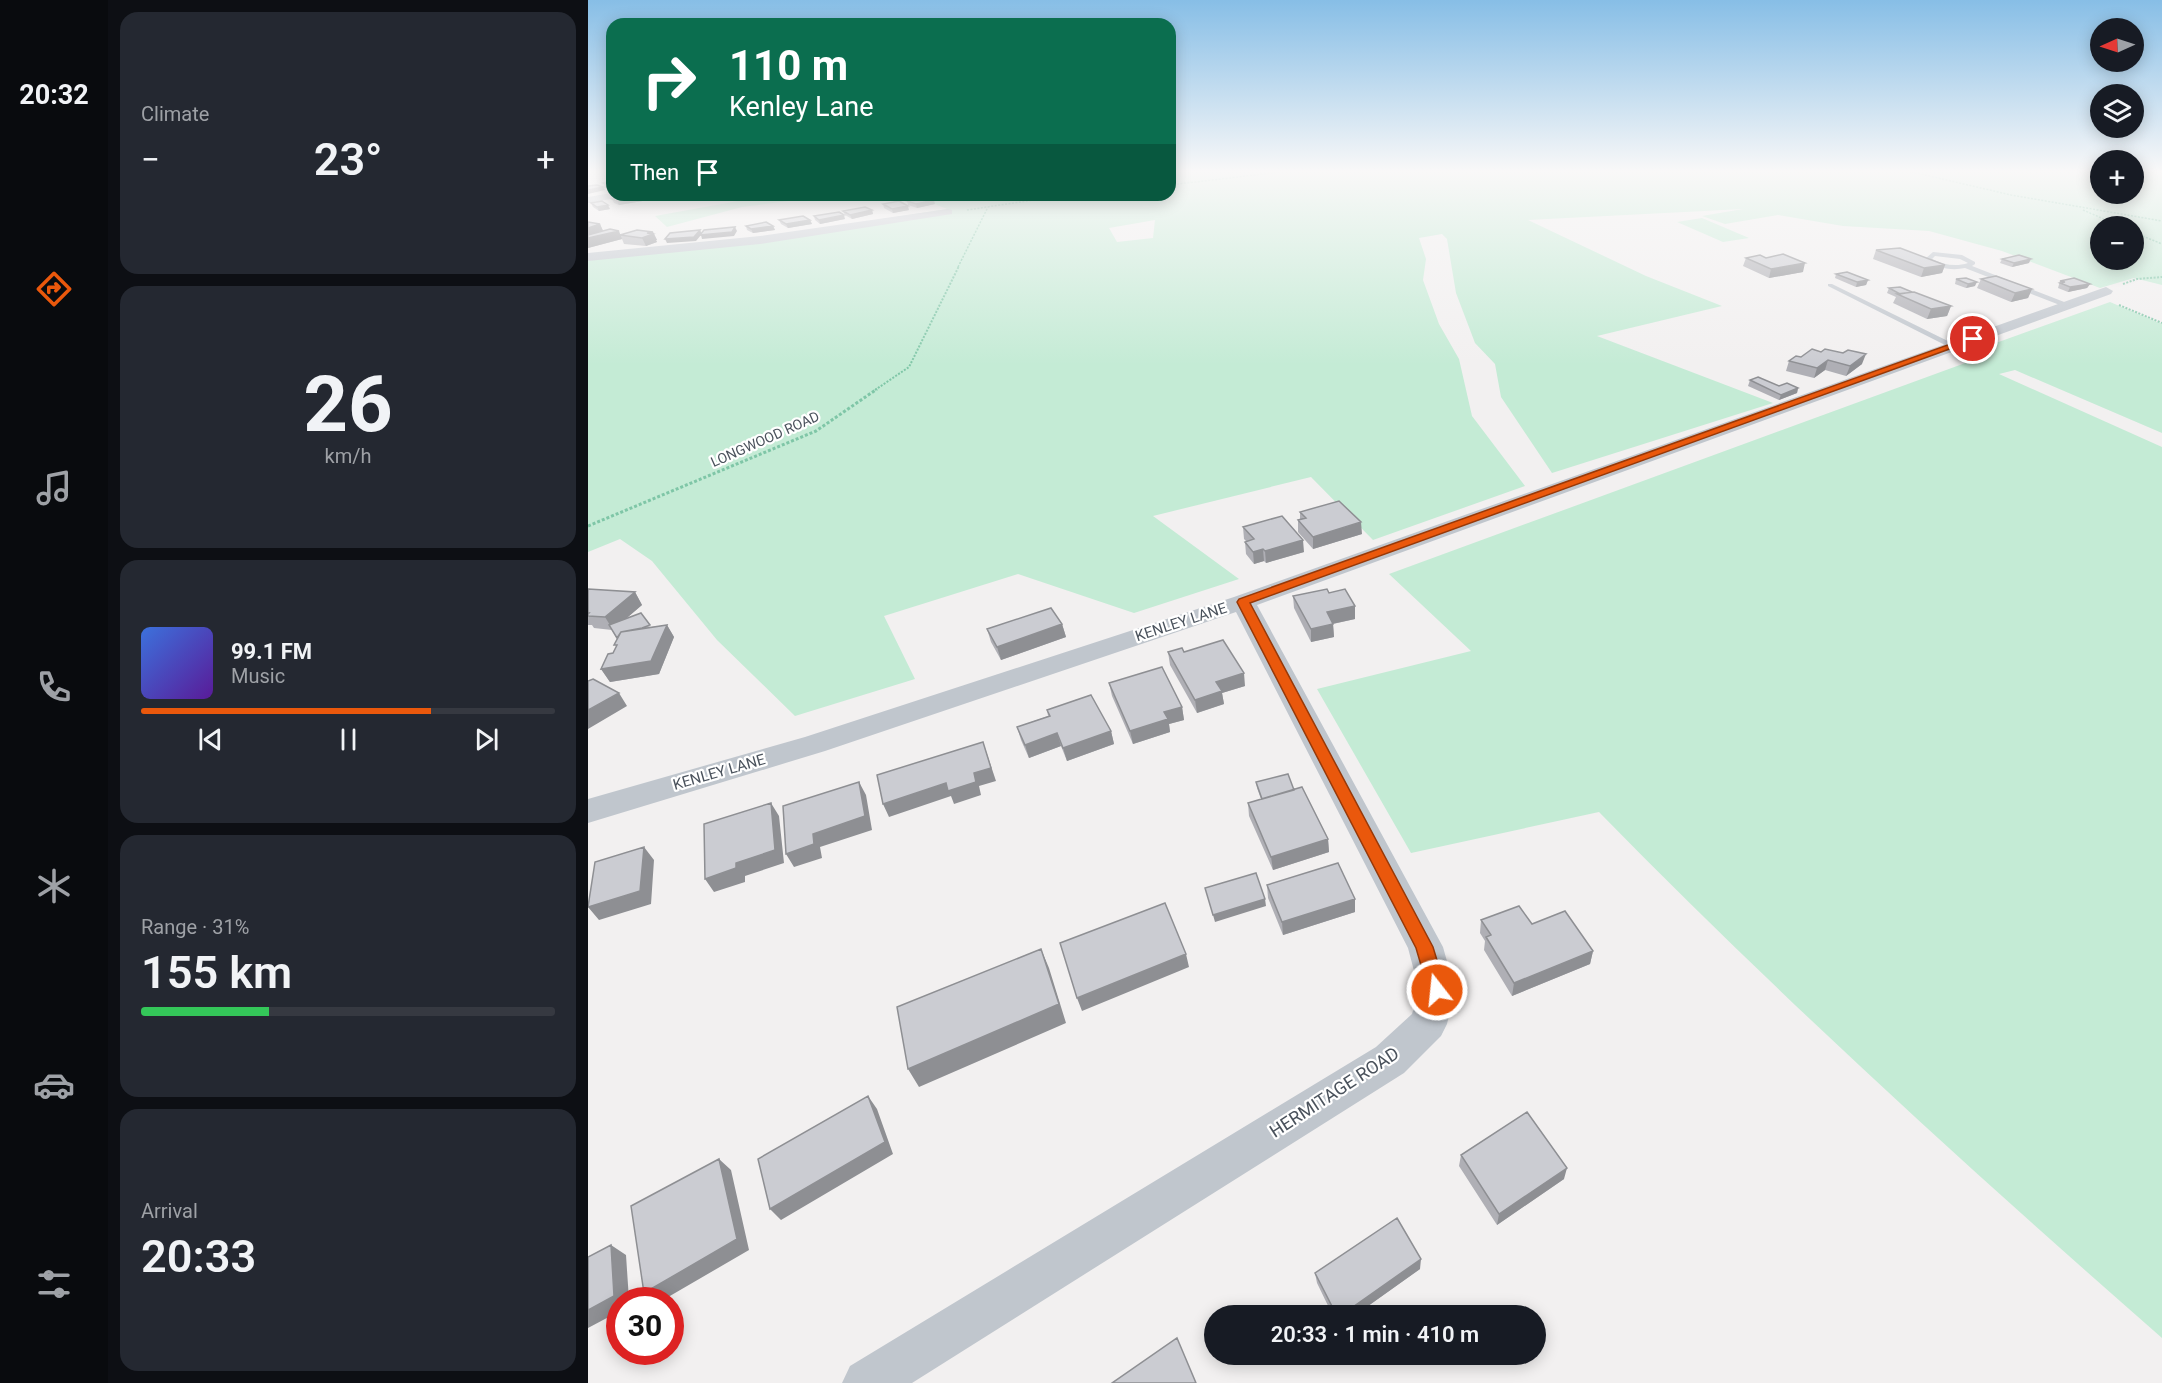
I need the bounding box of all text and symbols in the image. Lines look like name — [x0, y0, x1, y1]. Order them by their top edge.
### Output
north arrow — [2090, 18, 2144, 72]
map controls — [2090, 18, 2144, 270]
text: 110 m — [729, 41, 848, 90]
icon: right — [630, 42, 708, 120]
text: 20:32 — [19, 79, 89, 111]
button: layers — [2090, 84, 2144, 138]
text: Kenley Lane — [729, 91, 873, 123]
text: Climate — [141, 102, 209, 126]
text: 23° — [314, 133, 382, 186]
text: − — [141, 140, 160, 179]
text: + — [536, 140, 555, 179]
button: + — [2090, 150, 2144, 204]
icon: arrive — [691, 156, 724, 189]
text: Then — [630, 160, 679, 185]
button: − — [2090, 216, 2144, 270]
icon: directions — [33, 268, 75, 310]
pin — [1947, 313, 1998, 364]
icon: arrive — [1956, 322, 1989, 355]
text: 26 — [303, 359, 393, 450]
street label: LONGWOOD ROAD — [708, 408, 822, 470]
text: km/h — [325, 444, 371, 468]
icon: music — [33, 467, 75, 509]
street label: KENLEY LANE — [1133, 599, 1230, 645]
text: 99.1 FM — [231, 639, 312, 664]
text: Music — [231, 664, 285, 688]
icon: phone — [33, 666, 75, 708]
icon: previous — [194, 723, 227, 756]
icon: pause — [332, 723, 365, 756]
icon: next — [470, 723, 503, 756]
street label: KENLEY LANE — [671, 750, 768, 794]
icon: climate — [33, 865, 75, 907]
text: Range · 31% — [141, 915, 249, 939]
text: 155 km — [141, 946, 292, 999]
position arrow — [1405, 958, 1469, 1022]
street label: HERMITAGE ROAD — [1265, 1042, 1403, 1142]
icon: car — [33, 1064, 75, 1106]
text: Arrival — [141, 1199, 198, 1223]
text: 20:33 — [141, 1230, 256, 1283]
icon: filters — [33, 1263, 75, 1305]
speed limit sign: 30 — [606, 1287, 684, 1365]
text: 20:33 · 1 min · 410 m — [1271, 1322, 1479, 1347]

